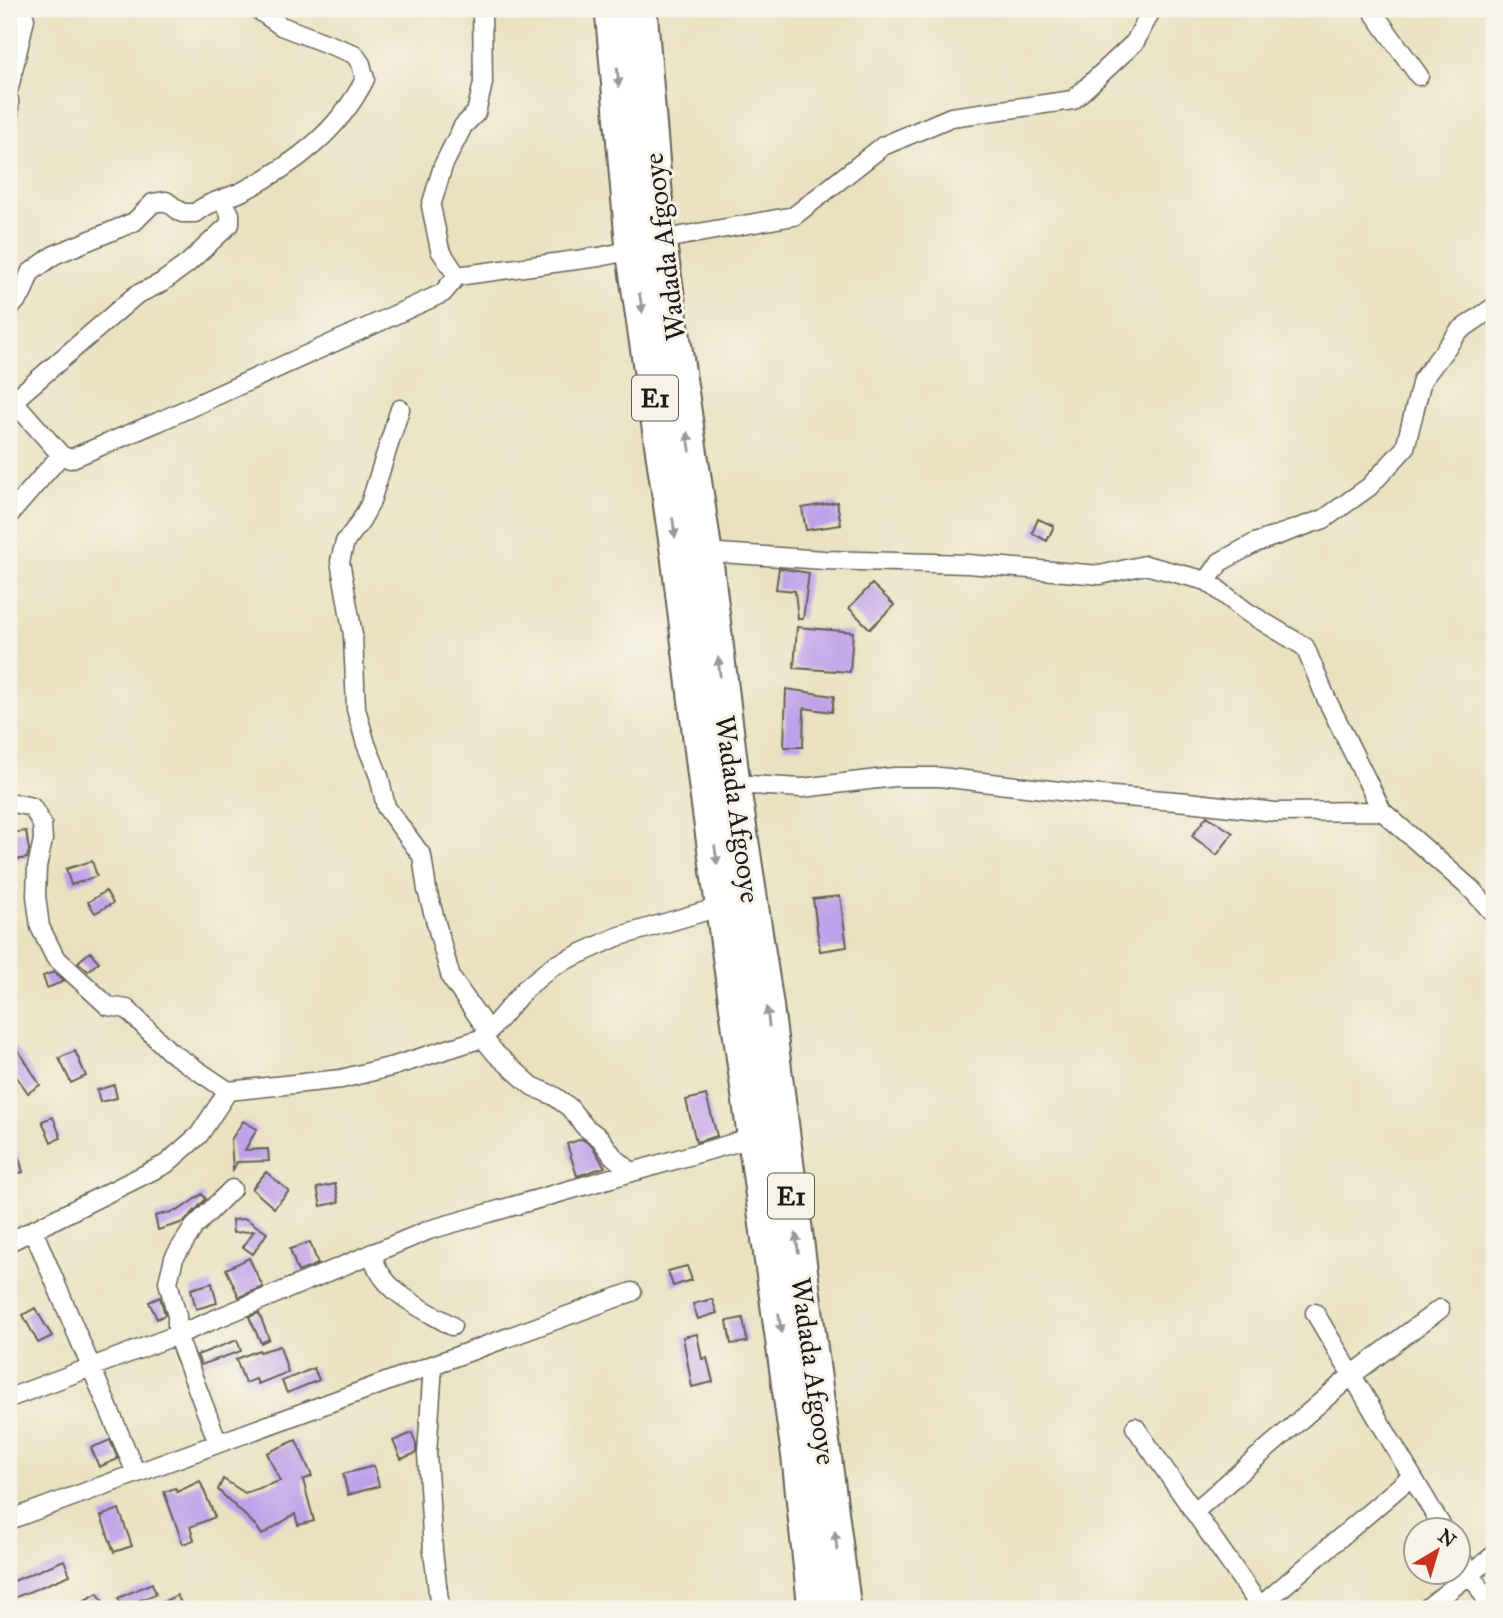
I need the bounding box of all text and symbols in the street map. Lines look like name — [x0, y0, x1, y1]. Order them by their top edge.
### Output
one-way arrow — [613, 66, 624, 88]
street label: Wadada Afgooye — [636, 151, 693, 343]
one-way arrow — [636, 292, 647, 314]
road number: E1 — [632, 376, 678, 420]
one-way arrow — [683, 430, 694, 452]
one-way arrow — [669, 517, 680, 539]
one-way arrow — [713, 656, 724, 678]
street label: Wadada Afgooye — [707, 713, 768, 905]
one-way arrow — [710, 844, 721, 866]
one-way arrow — [762, 1006, 773, 1028]
road number: E1 — [768, 1174, 814, 1218]
one-way arrow — [791, 1232, 802, 1254]
street label: Wadada Afgooye — [783, 1275, 844, 1467]
one-way arrow — [775, 1312, 786, 1334]
north arrow — [1402, 1516, 1472, 1586]
text: N — [1434, 1524, 1461, 1552]
one-way arrow — [830, 1530, 841, 1552]

